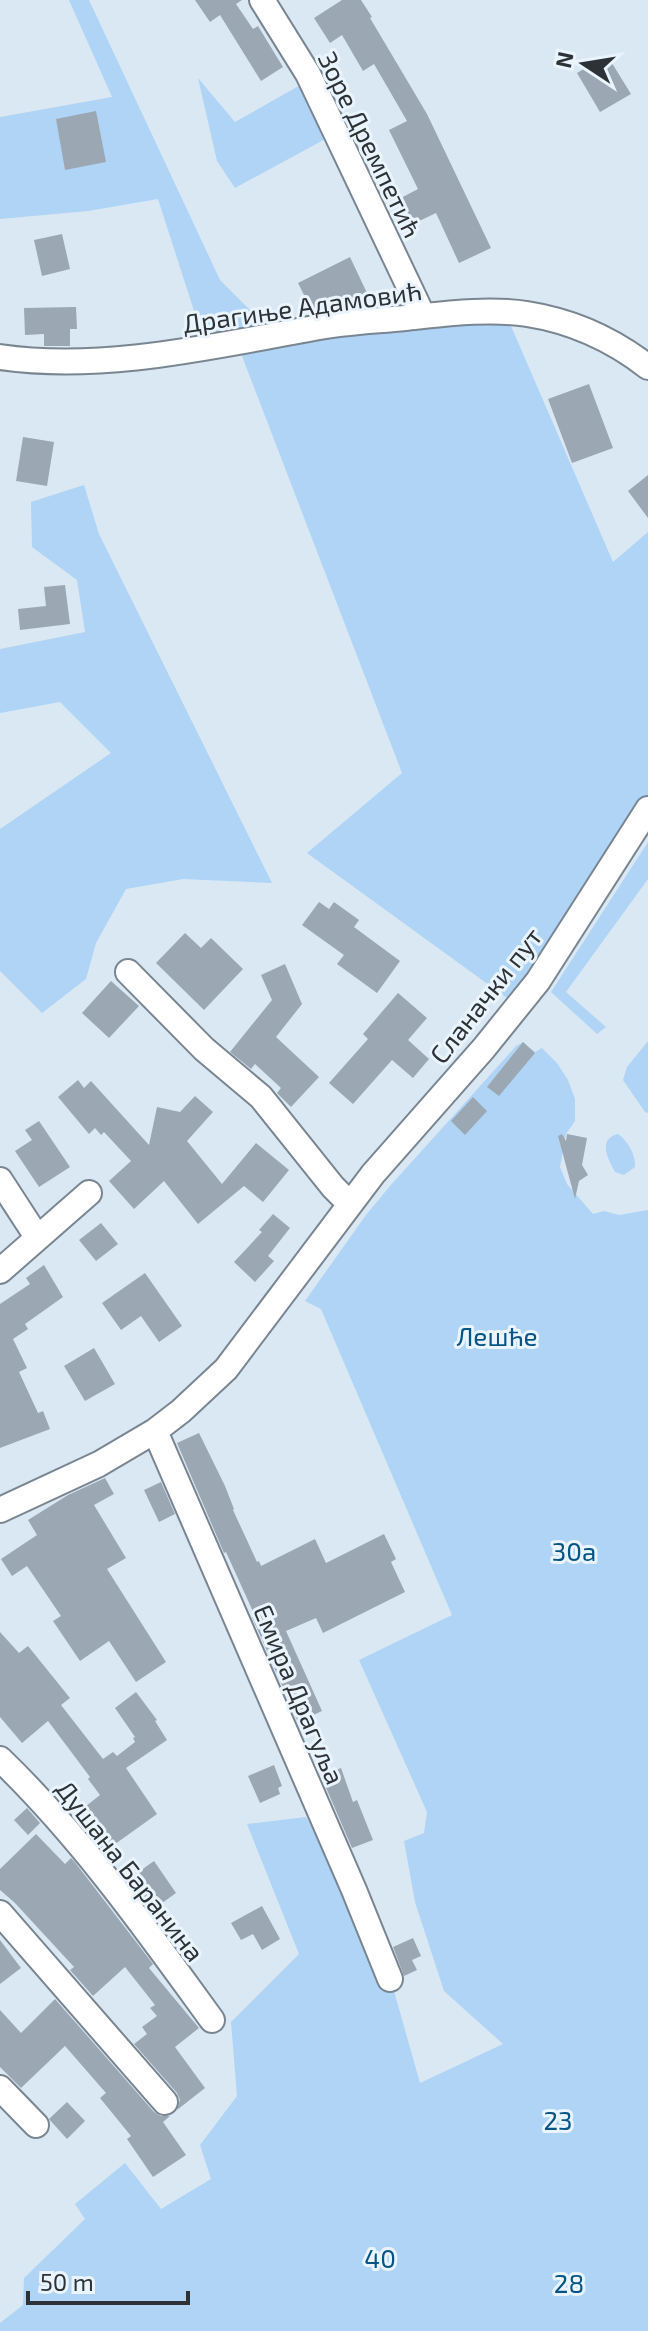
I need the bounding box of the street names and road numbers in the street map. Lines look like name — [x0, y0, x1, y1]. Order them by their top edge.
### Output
street label: Зоре Дремпетић — [313, 46, 429, 242]
street label: Драгиње Адамовић — [181, 274, 423, 338]
street label: Сланачки пут — [422, 921, 549, 1070]
street label: Емира Драгуља — [247, 1599, 352, 1789]
street label: Душана Баранина — [50, 1773, 211, 1967]

